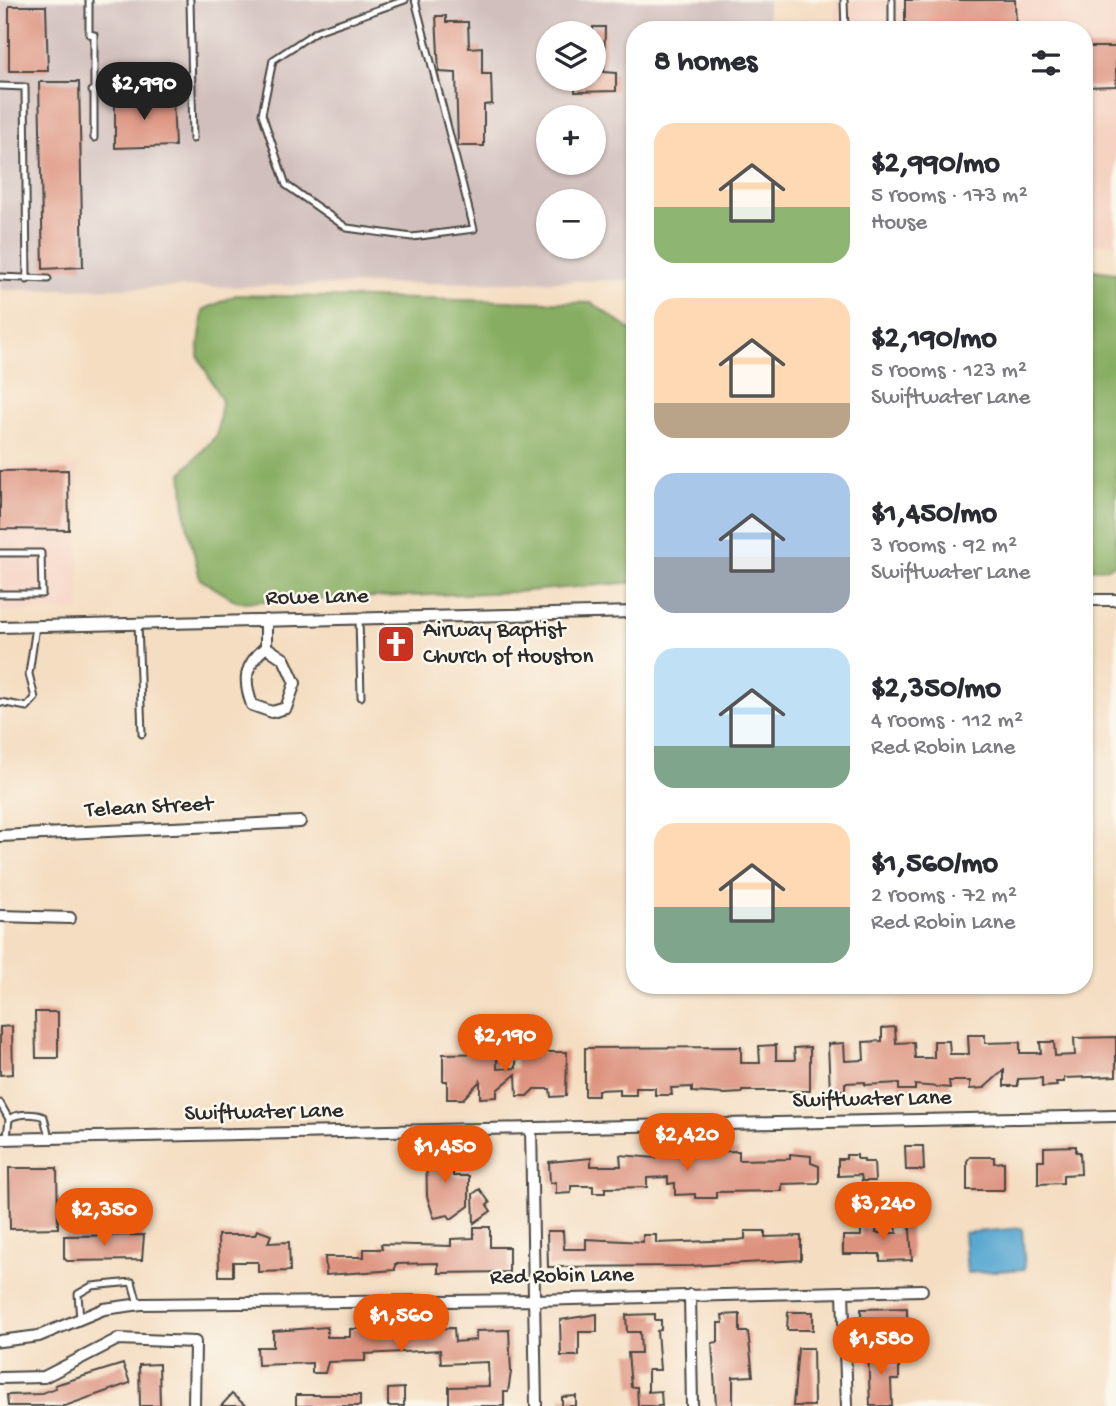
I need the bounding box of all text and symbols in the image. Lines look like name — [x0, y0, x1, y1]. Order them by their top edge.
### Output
map controls — [536, 21, 606, 259]
button: layers — [536, 21, 606, 91]
icon: filters — [1027, 44, 1065, 82]
text: 8 homes — [654, 46, 757, 81]
pin: $2,990 — [87, 62, 201, 122]
text: $2,990 — [112, 71, 176, 98]
button: + — [536, 105, 606, 175]
text: $2,990/mo — [871, 148, 1000, 183]
icon: home — [710, 151, 794, 235]
text: 5 rooms · 173 m² — [871, 183, 1028, 210]
button: − — [536, 189, 606, 259]
text: House — [871, 210, 927, 237]
text: $2,190/mo — [871, 323, 997, 358]
icon: home — [710, 326, 794, 410]
text: 5 rooms · 123 m² — [871, 358, 1027, 385]
text: Swiftwater Lane — [871, 385, 1030, 412]
text: $1,450/mo — [871, 498, 997, 533]
icon: home — [710, 501, 794, 585]
text: 3 rooms · 92 m² — [871, 533, 1017, 560]
text: Swiftwater Lane — [871, 560, 1030, 587]
street label: Rowe Lane — [265, 584, 370, 612]
place label: Airway Baptist Church of Houston — [423, 618, 593, 671]
church icon: Airway Baptist Church of Houston — [375, 623, 417, 665]
text: $2,350/mo — [871, 673, 1001, 708]
icon: home — [710, 676, 794, 760]
text: 4 rooms · 112 m² — [871, 708, 1023, 735]
text: Red Robin Lane — [871, 735, 1015, 762]
street label: Telean Street — [82, 791, 215, 825]
text: $1,560/mo — [871, 848, 998, 883]
icon: home — [710, 851, 794, 935]
text: 2 rooms · 72 m² — [871, 883, 1017, 910]
text: Red Robin Lane — [871, 910, 1015, 937]
pin: $2,190 — [448, 1014, 562, 1074]
text: $2,190 — [474, 1023, 536, 1050]
street label: Swiftwater Lane — [792, 1085, 953, 1115]
street label: Swiftwater Lane — [184, 1098, 345, 1128]
pin: $2,420 — [630, 1114, 744, 1173]
text: $2,420 — [655, 1122, 719, 1149]
pin: $1,450 — [388, 1126, 502, 1185]
text: $1,450 — [414, 1134, 476, 1161]
pin: $3,240 — [826, 1182, 940, 1242]
pin: $2,350 — [47, 1188, 161, 1248]
text: $3,240 — [851, 1191, 915, 1218]
text: $2,350 — [71, 1197, 137, 1224]
street label: Red Robin Lane — [490, 1262, 636, 1292]
pin: $1,560 — [344, 1294, 458, 1354]
text: $1,560 — [369, 1303, 433, 1330]
pin: $1,580 — [824, 1318, 938, 1377]
text: $1,580 — [849, 1326, 913, 1353]

